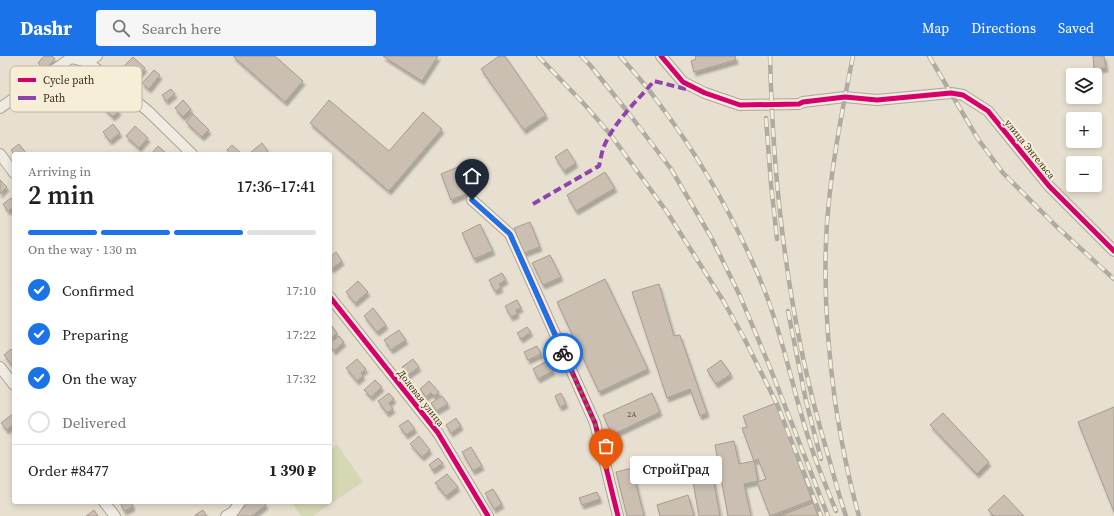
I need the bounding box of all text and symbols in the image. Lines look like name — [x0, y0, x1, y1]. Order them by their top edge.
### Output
search box — [96, 10, 376, 46]
text: Dashr — [20, 15, 72, 41]
icon: search — [110, 17, 132, 39]
text: Search here — [142, 18, 221, 39]
text: Map — [922, 18, 949, 38]
text: Directions — [971, 18, 1036, 38]
text: Saved — [1058, 18, 1094, 38]
legend — [10, 66, 142, 112]
map controls — [1066, 68, 1102, 192]
button: layers — [1066, 68, 1102, 104]
text: Cycle path — [43, 73, 95, 88]
text: Path — [43, 91, 66, 106]
button: + — [1066, 112, 1102, 148]
street label: улица Энгельса — [1002, 117, 1059, 182]
button: − — [1066, 156, 1102, 192]
pin — [455, 159, 489, 200]
text: Arriving in — [28, 163, 91, 180]
icon: home — [461, 165, 483, 187]
text: 17:36–17:41 — [237, 176, 316, 197]
text: 2 min — [28, 177, 95, 213]
text: On the way · 130 m — [28, 241, 137, 258]
icon: check — [28, 279, 50, 301]
text: Confirmed — [62, 280, 134, 301]
text: 17:10 — [286, 282, 316, 299]
icon: check — [28, 323, 50, 345]
text: Preparing — [62, 324, 128, 345]
text: 17:22 — [286, 326, 316, 343]
courier — [543, 333, 583, 373]
icon: bike — [552, 342, 574, 364]
icon: check — [28, 367, 50, 389]
street label: Долевая улица — [395, 367, 448, 430]
text: On the way — [62, 368, 137, 389]
text: 17:32 — [286, 370, 316, 387]
house number: 2А — [627, 409, 637, 420]
text: Delivered — [62, 412, 126, 433]
pin — [589, 429, 623, 470]
icon: bag — [595, 435, 617, 457]
callout: СтройГрад — [630, 456, 722, 484]
text: Order #8477 — [28, 460, 109, 481]
text: 1 390 ₽ — [269, 460, 316, 481]
text: СтройГрад — [642, 461, 710, 478]

